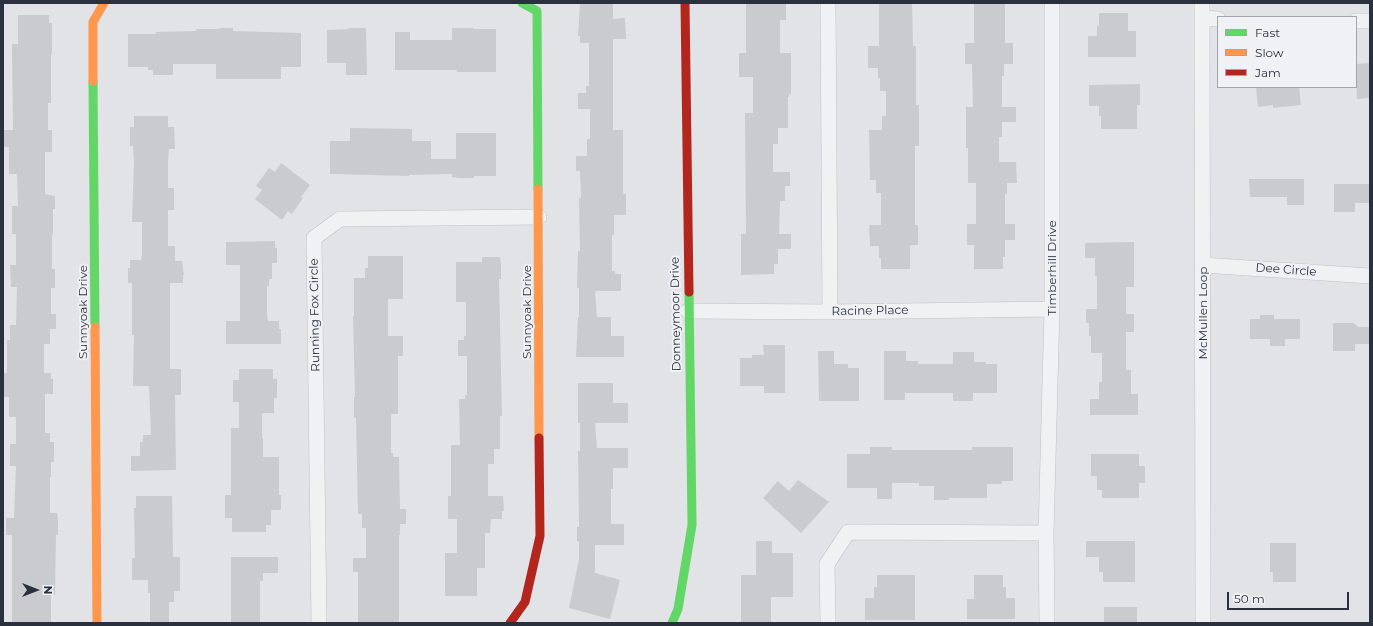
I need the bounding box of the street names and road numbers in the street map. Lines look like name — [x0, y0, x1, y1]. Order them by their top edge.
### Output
street label: Timberhill Drive — [1045, 220, 1059, 316]
street label: Donneymoor Drive — [668, 257, 684, 371]
street label: Running Fox Circle — [307, 258, 323, 372]
street label: Dee Circle — [1255, 261, 1317, 279]
street label: Sunnyoak Drive — [76, 265, 90, 359]
street label: Sunnyoak Drive — [520, 265, 534, 359]
street label: McMullen Loop — [1196, 267, 1210, 359]
street label: Racine Place — [831, 303, 909, 319]

